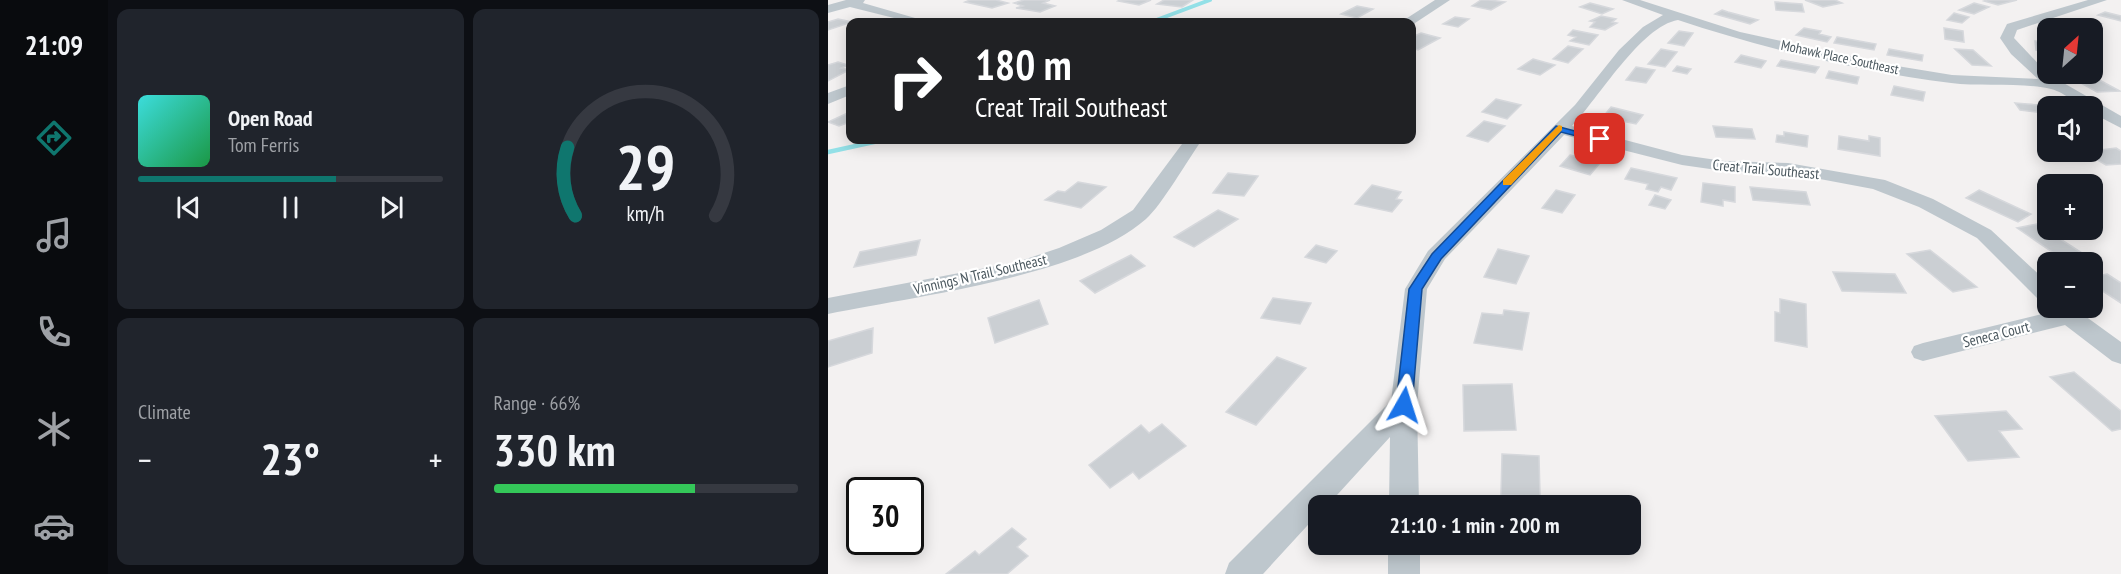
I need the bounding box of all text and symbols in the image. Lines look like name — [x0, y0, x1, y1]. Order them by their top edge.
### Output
north arrow — [2037, 18, 2103, 84]
map controls — [2037, 18, 2103, 318]
text: 21:09 — [25, 28, 83, 62]
street label: Mohawk Place Southeast — [1780, 36, 1901, 78]
text: 180 m — [975, 37, 1072, 92]
icon: right — [876, 42, 954, 120]
text: Creat Trail Southeast — [975, 90, 1167, 124]
button: sound — [2037, 96, 2103, 162]
text: Open Road — [228, 104, 313, 132]
pin — [1574, 113, 1625, 164]
icon: directions — [33, 117, 75, 159]
icon: arrive — [1583, 122, 1616, 155]
text: 29 — [616, 126, 676, 207]
text: Tom Ferris — [228, 132, 299, 158]
street label: Creat Trail Southeast — [1712, 155, 1820, 183]
button: + — [2037, 174, 2103, 240]
icon: previous — [172, 191, 205, 224]
icon: pause — [274, 191, 307, 224]
icon: next — [375, 191, 408, 224]
text: km/h — [627, 200, 665, 228]
icon: music — [33, 214, 75, 256]
street label: Vinnings N Trail Southeast — [911, 249, 1048, 299]
button: − — [2037, 252, 2103, 318]
icon: phone — [33, 311, 75, 353]
street label: Seneca Court — [1961, 317, 2031, 351]
position arrow — [1372, 373, 1436, 437]
text: Range · 66% — [494, 390, 580, 416]
text: Climate — [138, 399, 191, 425]
icon: climate — [33, 408, 75, 450]
text: 330 km — [494, 420, 616, 478]
text: 23° — [261, 429, 320, 487]
text: − — [138, 438, 152, 481]
text: + — [429, 438, 443, 481]
speed limit sign: 30 — [846, 477, 924, 555]
icon: car — [33, 505, 75, 547]
text: 21:10 · 1 min · 200 m — [1389, 511, 1560, 539]

